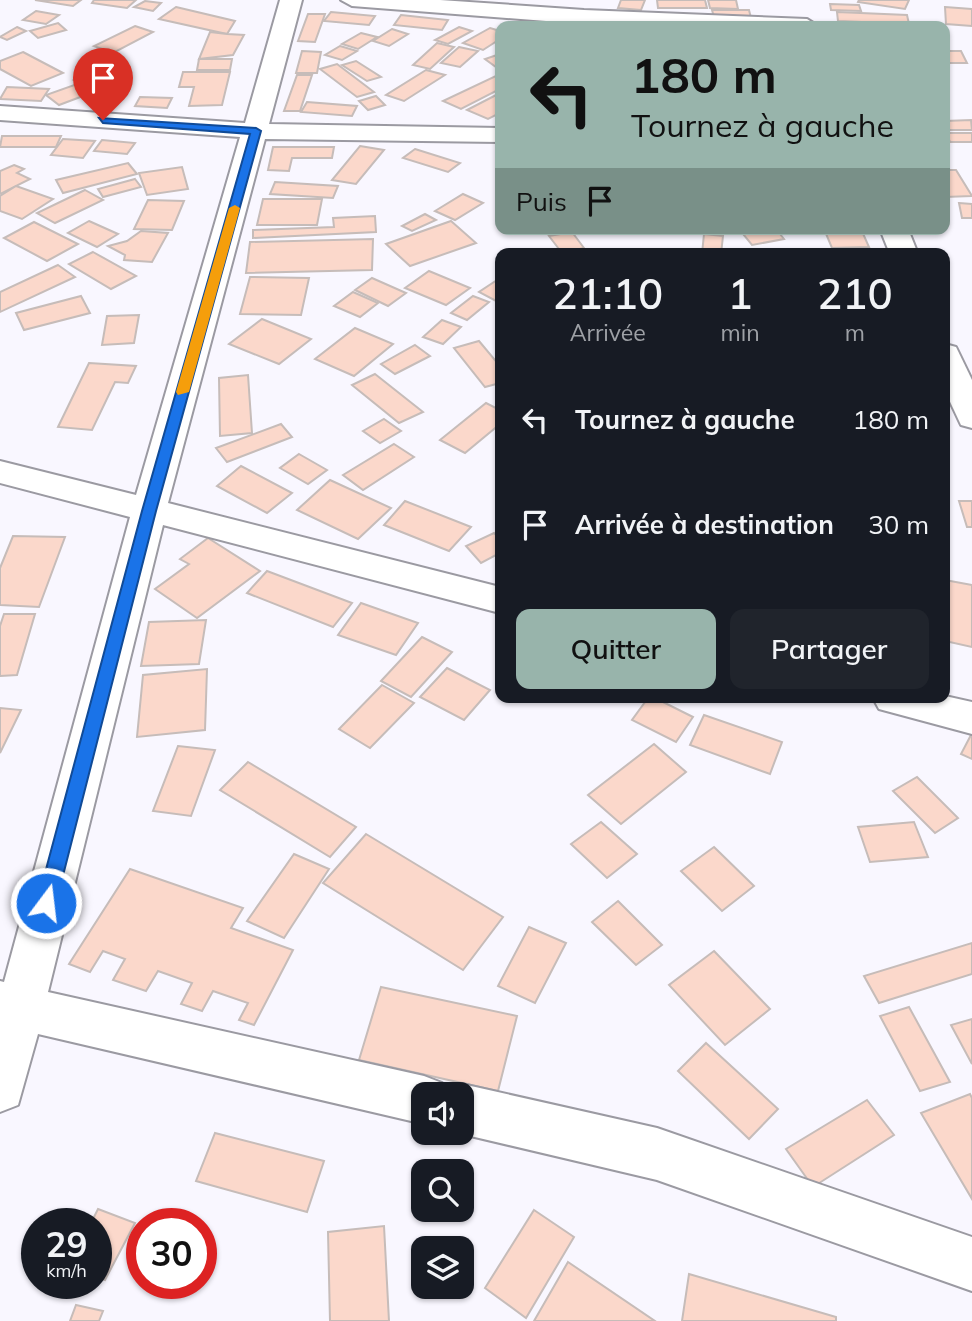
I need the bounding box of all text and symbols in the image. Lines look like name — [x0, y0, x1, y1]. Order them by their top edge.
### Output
text: 180 m — [631, 44, 777, 105]
pin — [73, 48, 133, 120]
icon: left — [516, 49, 607, 140]
icon: arrive — [84, 59, 122, 97]
text: Tournez à gauche — [631, 105, 894, 145]
icon: arrive — [581, 182, 619, 220]
text: Puis — [516, 185, 567, 218]
text: 21:10 — [552, 267, 663, 320]
text: 1 — [727, 267, 753, 320]
text: 210 — [817, 267, 893, 320]
text: Arrivée — [570, 318, 646, 347]
text: min — [720, 318, 760, 347]
text: m — [845, 318, 865, 347]
icon: left — [516, 401, 554, 439]
text: Tournez à gauche — [575, 403, 795, 436]
text: 180 m — [853, 403, 929, 436]
icon: arrive — [516, 506, 554, 544]
text: Arrivée à destination — [575, 508, 834, 541]
text: 30 m — [868, 508, 929, 541]
button: Quitter — [516, 609, 716, 689]
button: Partager — [730, 609, 929, 689]
position arrow — [9, 866, 83, 940]
map controls — [411, 1082, 474, 1299]
button: sound — [411, 1082, 474, 1145]
button: search — [411, 1159, 474, 1222]
speed limit sign: 30 — [126, 1208, 217, 1299]
text: 29 — [45, 1222, 88, 1266]
button: layers — [411, 1236, 474, 1299]
text: km/h — [46, 1259, 87, 1282]

